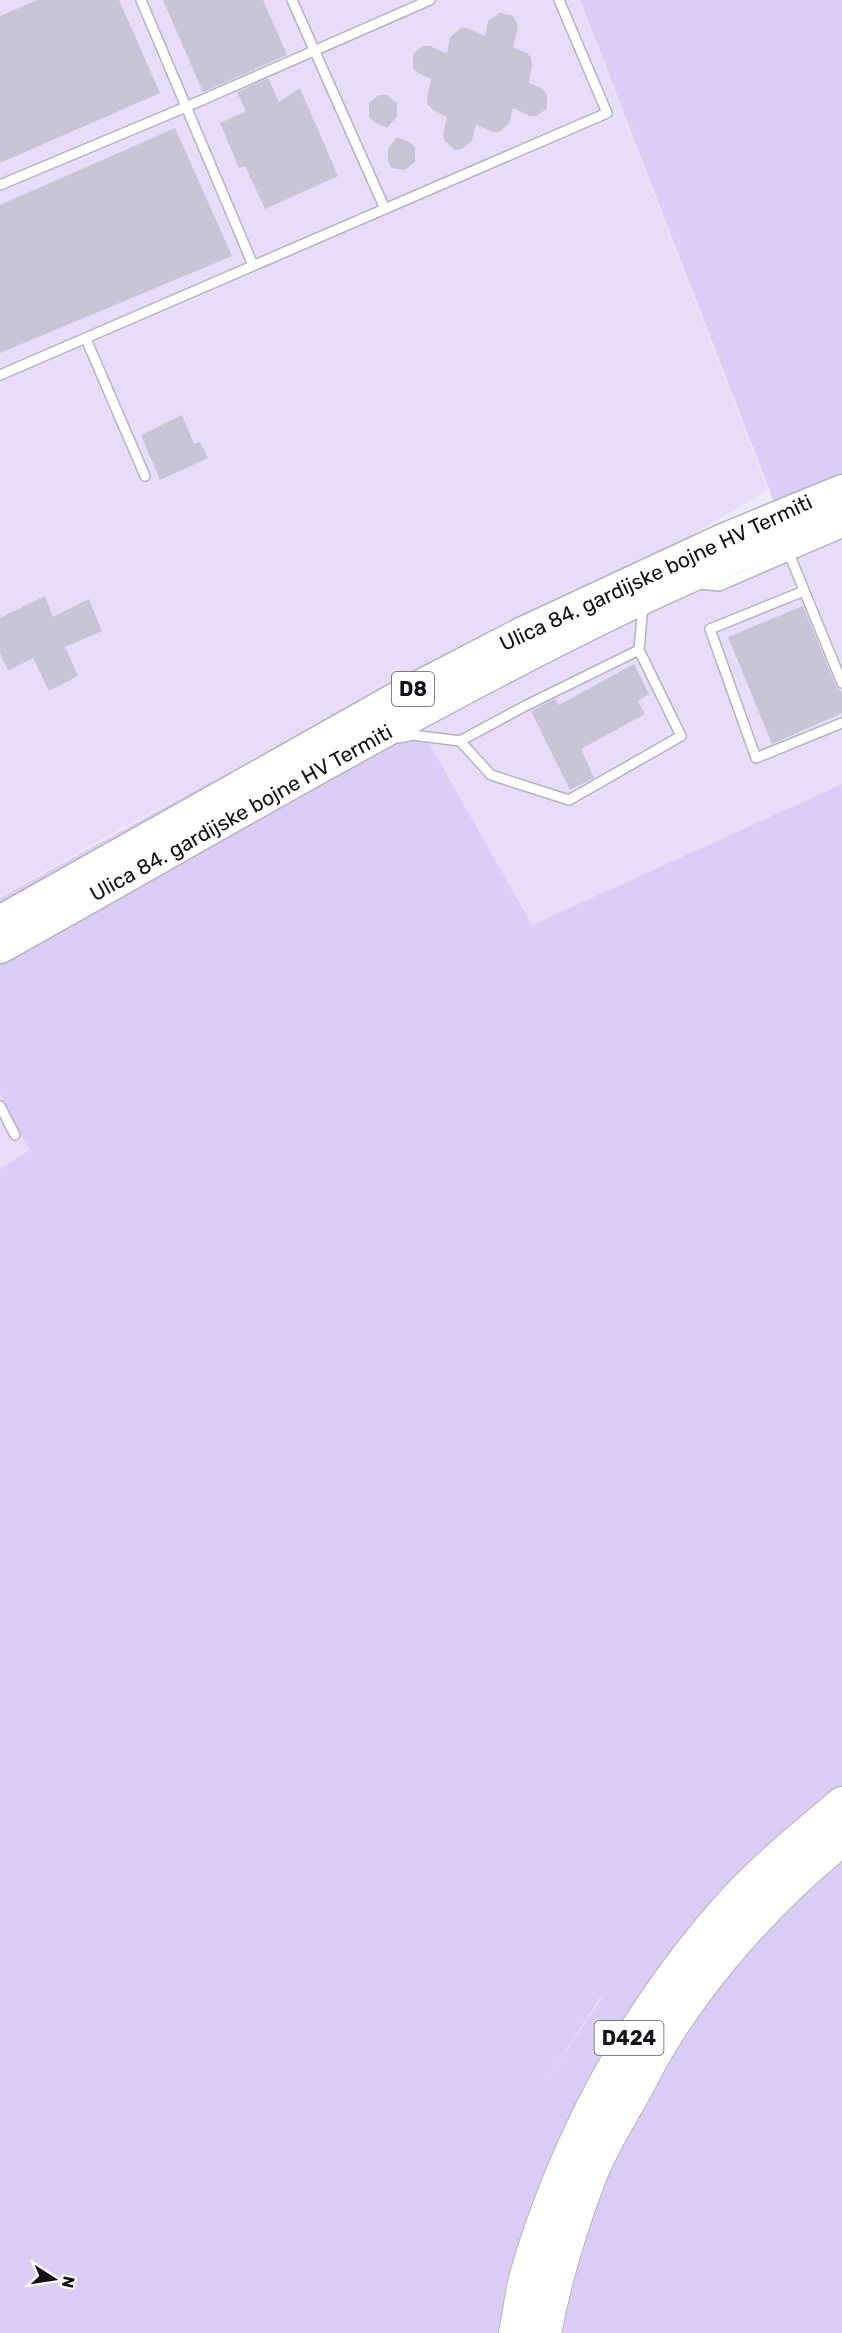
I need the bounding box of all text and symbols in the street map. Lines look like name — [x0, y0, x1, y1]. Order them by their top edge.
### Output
street label: Ulica 84. gardijske bojne HV Termiti — [496, 489, 816, 656]
road number: D8 — [392, 672, 434, 706]
street label: Ulica 84. gardijske bojne HV Termiti — [85, 719, 396, 906]
road number: D424 — [594, 2021, 664, 2055]
north arrow — [24, 2249, 84, 2309]
text: N — [58, 2274, 79, 2290]

